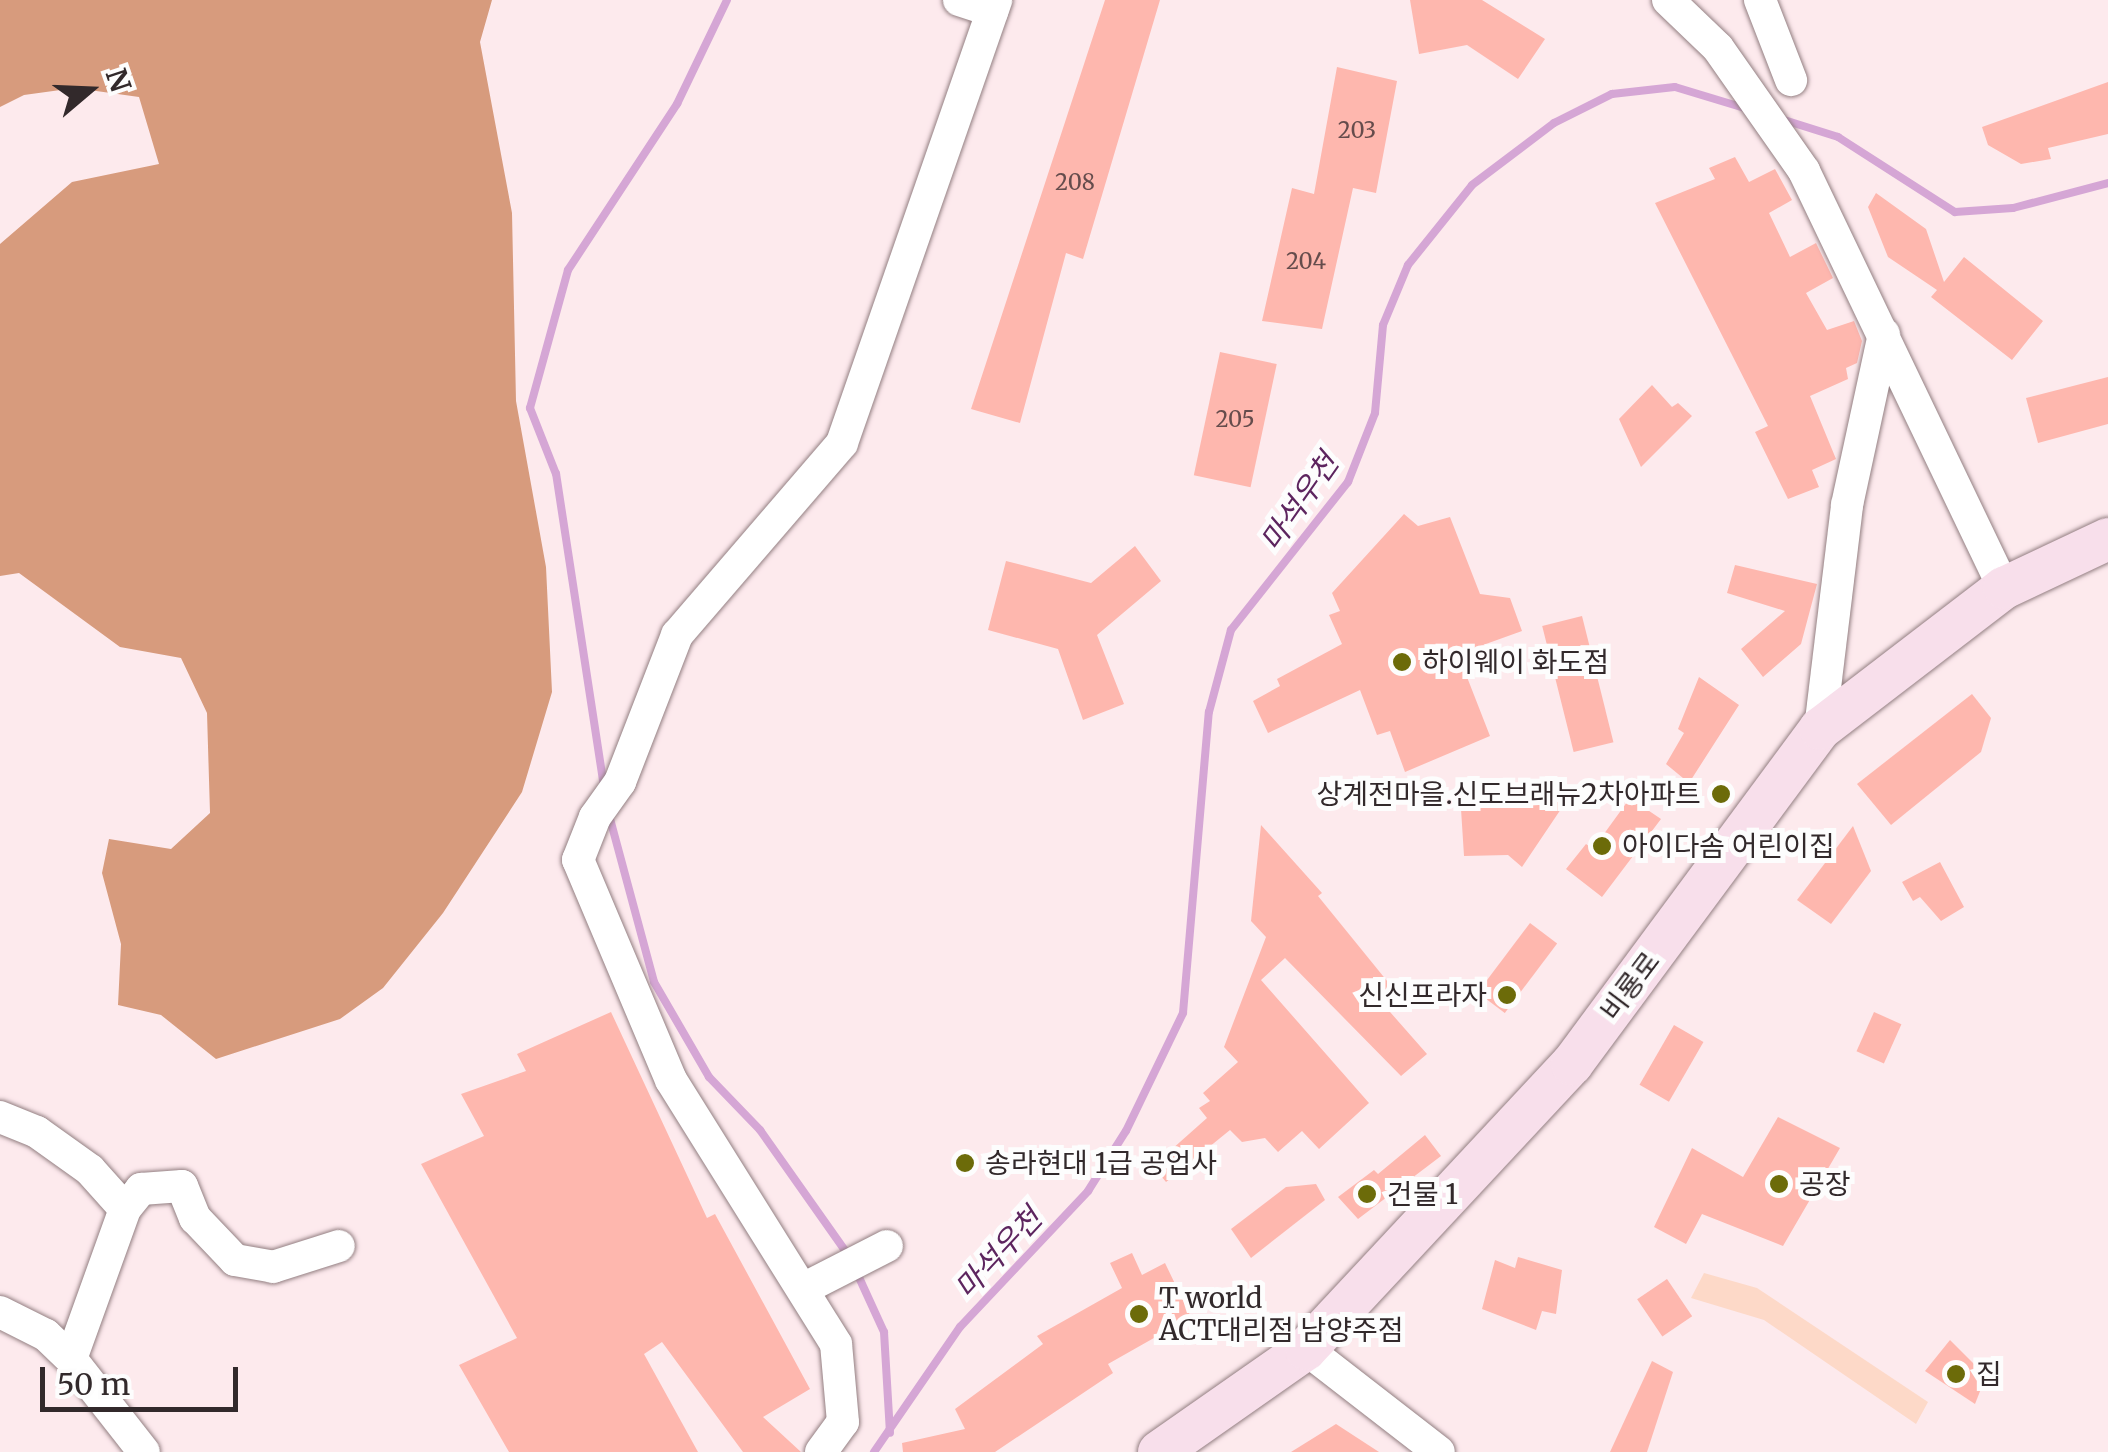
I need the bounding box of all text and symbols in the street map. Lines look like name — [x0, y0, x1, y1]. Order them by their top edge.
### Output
north arrow — [40, 40, 140, 140]
text: N — [98, 64, 139, 97]
house number: 203 — [1338, 118, 1376, 144]
house number: 208 — [1055, 170, 1095, 196]
house number: 204 — [1286, 249, 1326, 275]
house number: 205 — [1215, 407, 1255, 433]
water label: 마석우천 — [1253, 446, 1345, 558]
place label: 하이웨이 화도점 — [1422, 645, 1609, 679]
marker: 하이웨이 화도점 — [1391, 651, 1413, 673]
place label: 상계전마을.신도브래뉴2차아파트 — [1317, 777, 1701, 811]
marker: 상계전마을.신도브래뉴2차아파트 — [1710, 783, 1732, 805]
place label: 아이다솜 어린이집 — [1622, 829, 1835, 863]
marker: 아이다솜 어린이집 — [1591, 835, 1613, 857]
street label: 비룡로 — [1593, 945, 1667, 1027]
place label: 신신프라자 — [1358, 978, 1487, 1012]
marker: 신신프라자 — [1496, 984, 1518, 1006]
place label: 송라현대 1급 공업사 — [985, 1146, 1217, 1180]
marker: 송라현대 1급 공업사 — [954, 1152, 976, 1174]
place label: 공장 — [1799, 1167, 1851, 1201]
marker: 공장 — [1768, 1173, 1790, 1195]
place label: 건물 1 — [1387, 1177, 1458, 1211]
marker: 건물 1 — [1356, 1183, 1378, 1205]
water label: 마석우천 — [947, 1200, 1049, 1306]
place label: T world ACT대리점 남양주점 — [1159, 1281, 1403, 1347]
marker: T world ACT대리점 남양주점 — [1128, 1303, 1150, 1325]
scale bar — [45, 1347, 242, 1409]
place label: 집 — [1976, 1357, 2002, 1391]
marker: 집 — [1945, 1363, 1967, 1385]
text: 50 m — [57, 1365, 130, 1403]

